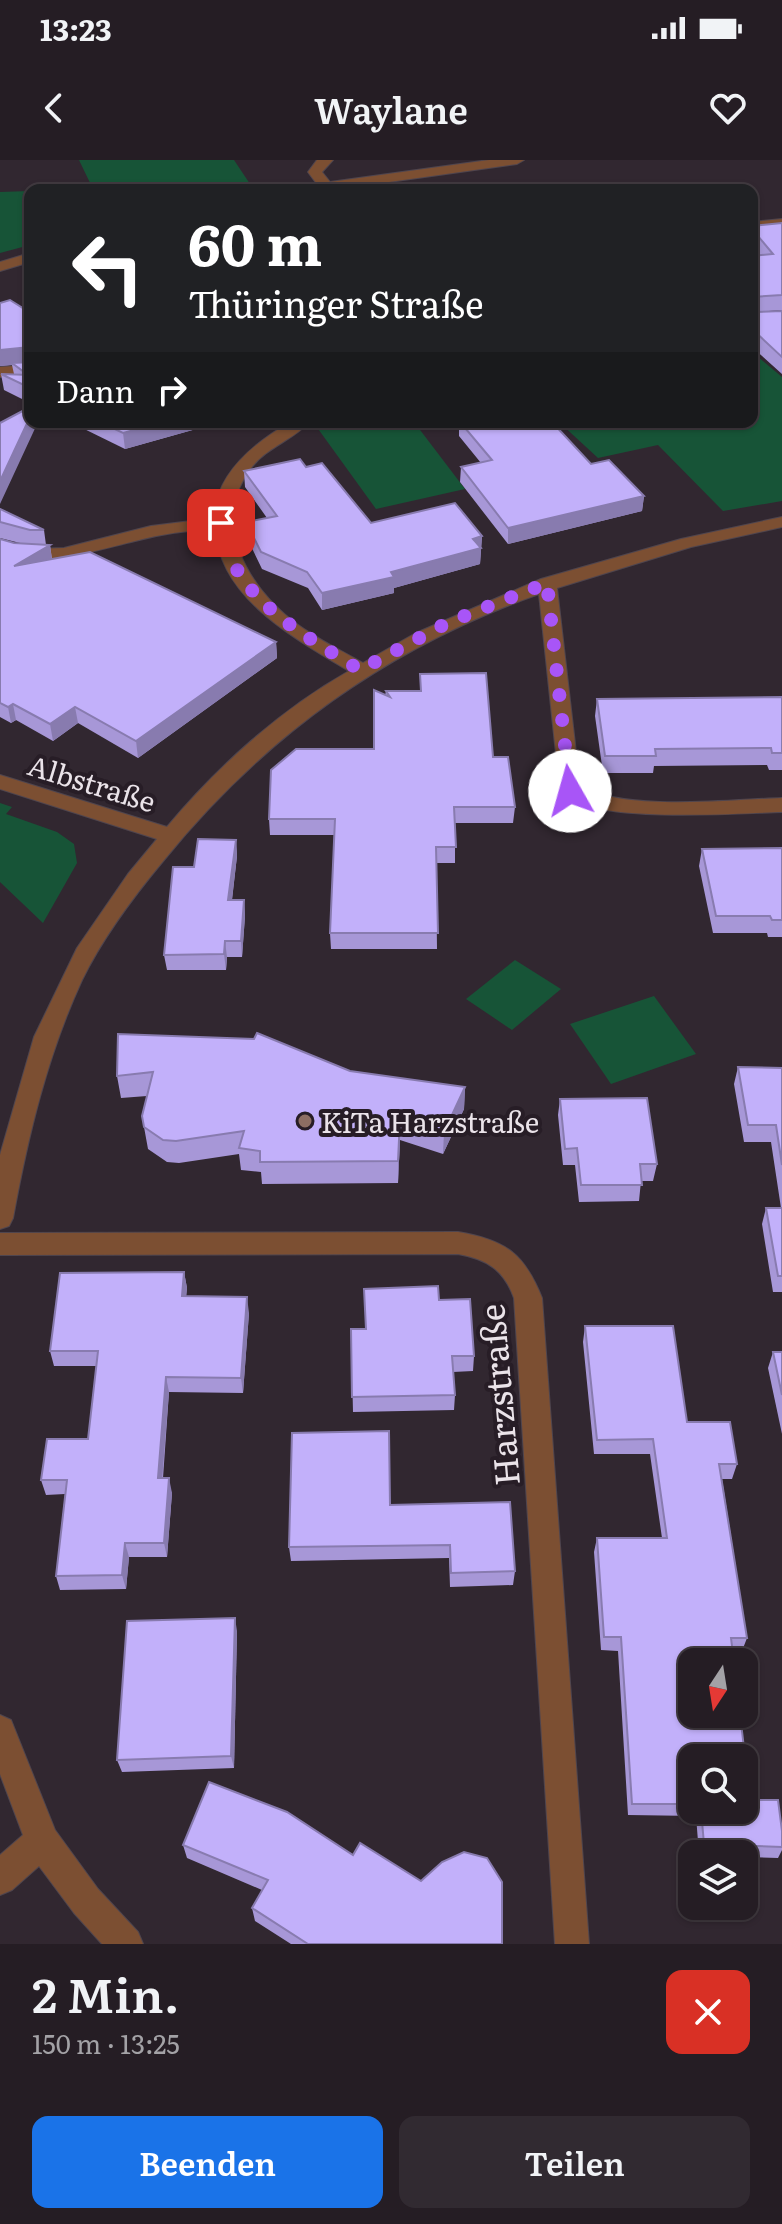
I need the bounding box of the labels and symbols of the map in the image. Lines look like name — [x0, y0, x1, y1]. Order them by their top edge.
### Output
pin — [187, 489, 255, 557]
street label: Albstraße — [23, 743, 161, 821]
position arrow — [528, 749, 612, 833]
place label: KiTa Harzstraße — [321, 1100, 539, 1142]
marker: KiTa Harzstraße — [296, 1112, 314, 1130]
street label: Harzstraße — [464, 1302, 530, 1488]
north arrow — [678, 1648, 758, 1728]

